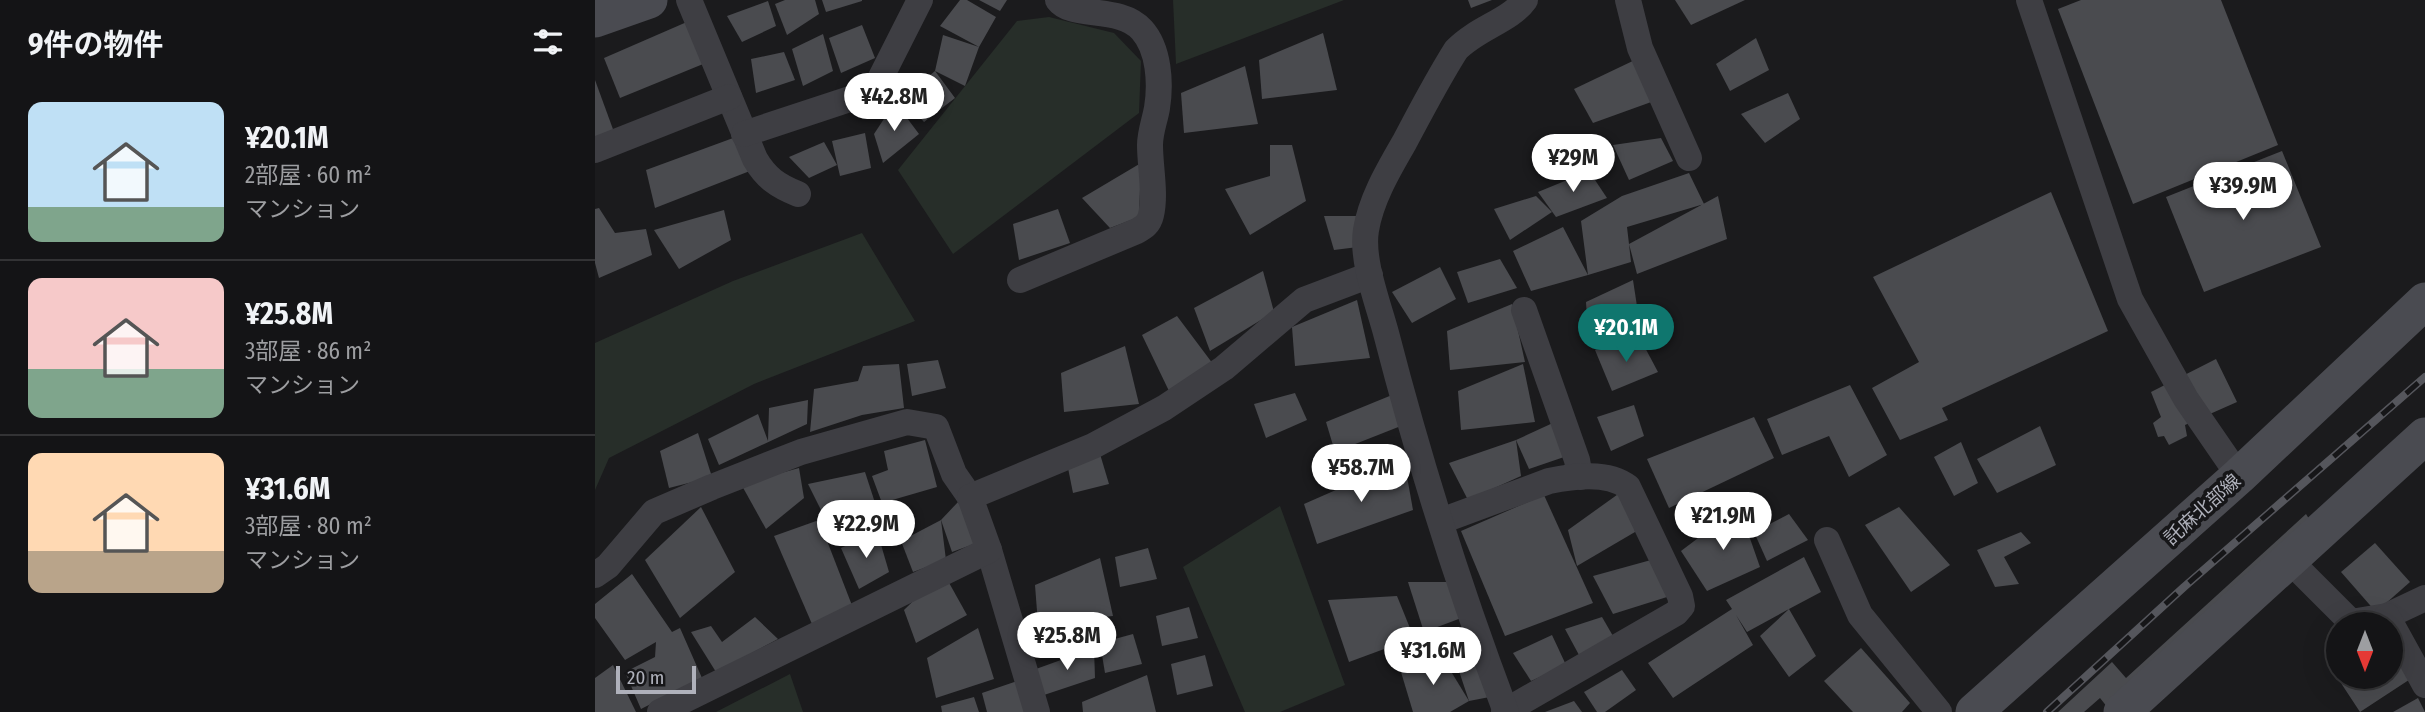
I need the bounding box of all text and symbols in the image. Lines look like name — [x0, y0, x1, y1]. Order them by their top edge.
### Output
icon: filters — [529, 23, 567, 61]
text: 9件の物件 — [28, 27, 164, 63]
pin: ¥42.8M — [837, 74, 951, 133]
text: ¥42.8M — [860, 82, 928, 110]
text: ¥20.1M — [245, 120, 329, 156]
icon: home — [84, 130, 168, 214]
pin: ¥29M — [1532, 134, 1614, 194]
text: ¥29M — [1548, 143, 1598, 171]
text: 2部屋 · 60 m² — [245, 161, 372, 189]
pin: ¥39.9M — [2186, 162, 2300, 222]
text: ¥39.9M — [2209, 171, 2277, 199]
text: マンション — [245, 195, 360, 223]
text: ¥25.8M — [245, 296, 333, 332]
pin: ¥20.1M — [1569, 304, 1683, 364]
icon: home — [84, 306, 168, 390]
text: ¥20.1M — [1594, 313, 1658, 341]
text: 3部屋 · 86 m² — [245, 337, 371, 365]
text: マンション — [245, 371, 360, 399]
pin: ¥58.7M — [1304, 444, 1418, 504]
text: ¥58.7M — [1328, 453, 1394, 481]
street label: 託麻北部線 — [2159, 469, 2245, 550]
text: ¥31.6M — [245, 471, 330, 507]
icon: home — [84, 481, 168, 565]
pin: ¥21.9M — [1666, 492, 1780, 552]
pin: ¥22.9M — [809, 500, 923, 560]
text: ¥21.9M — [1691, 501, 1755, 529]
text: ¥22.9M — [833, 509, 899, 537]
text: 3部屋 · 80 m² — [245, 512, 372, 540]
text: マンション — [245, 546, 360, 574]
pin: ¥25.8M — [1010, 612, 1124, 672]
north arrow — [2326, 612, 2403, 690]
map controls — [2326, 612, 2403, 689]
text: ¥25.8M — [1033, 621, 1101, 649]
pin: ¥31.6M — [1376, 628, 1490, 687]
text: ¥31.6M — [1400, 636, 1466, 664]
scale bar — [616, 663, 697, 695]
text: 20 m — [627, 666, 664, 689]

